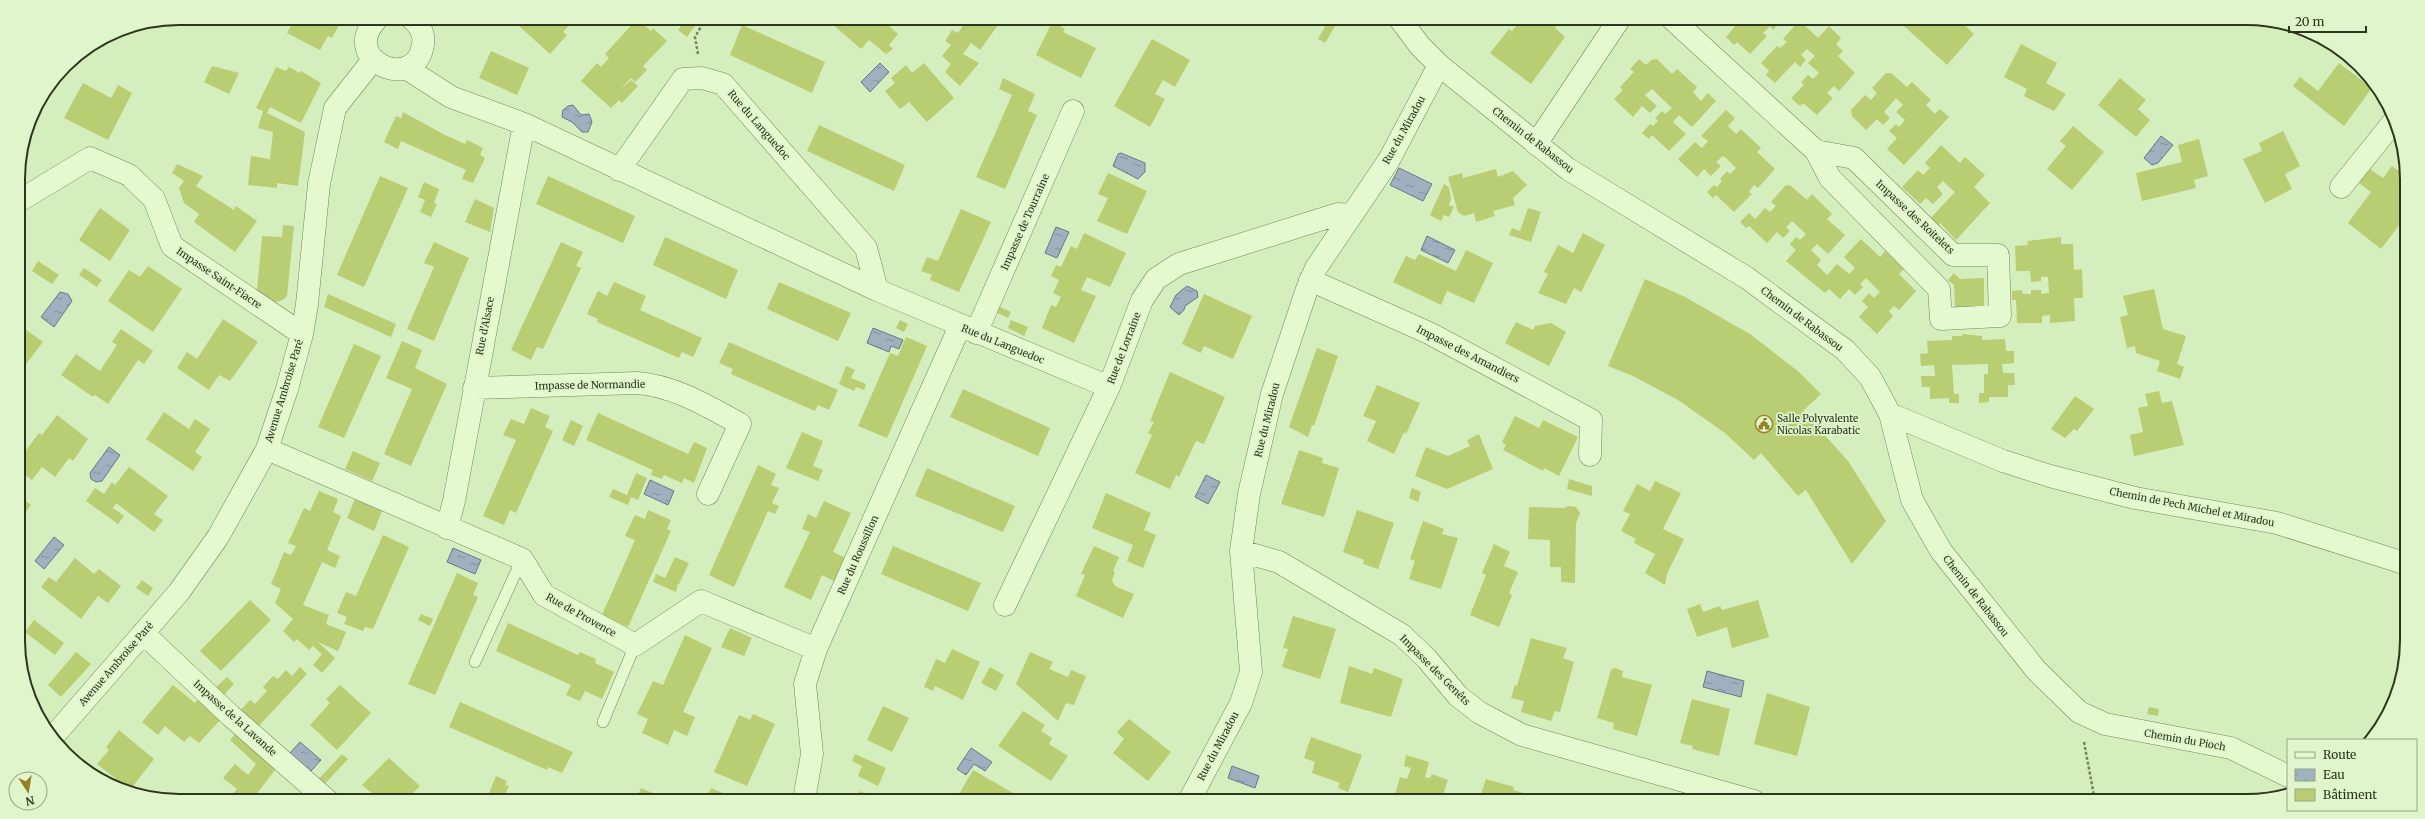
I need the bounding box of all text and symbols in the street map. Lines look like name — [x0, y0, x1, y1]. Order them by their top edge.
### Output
scale bar — [2289, 8, 2366, 34]
text: 20 m — [2295, 14, 2324, 29]
street label: Rue du Languedoc — [725, 87, 793, 163]
street label: Rue du Miradou — [1380, 93, 1428, 167]
street label: Chemin de Rabassou — [1490, 104, 1576, 176]
street label: Impasse de Tourraine — [998, 172, 1052, 272]
street label: Impasse des Roitelets — [1873, 177, 1957, 257]
street label: Impasse Saint-Fiacre — [174, 245, 264, 311]
street label: Chemin de Rabassou — [1758, 284, 1846, 354]
street label: Rue d'Alsace — [473, 296, 497, 356]
street label: Rue de Lorraine — [1104, 310, 1144, 386]
street label: Rue du Languedoc — [959, 321, 1047, 367]
street label: Impasse des Amandiers — [1414, 322, 1522, 386]
street label: Avenue Ambroise Paré — [262, 338, 306, 445]
street label: Impasse de Normandie — [535, 378, 645, 392]
street label: Rue du Miradou — [1251, 381, 1283, 459]
place label: Salle Polyvalente Nicolas Karabatic — [1777, 412, 1860, 437]
public building icon: Salle Polyvalente Nicolas Karabatic — [1754, 414, 1774, 434]
street label: Chemin de Pech Michel et Miradou — [2108, 485, 2276, 529]
street label: Rue du Roussillon — [835, 513, 882, 597]
street label: Chemin de Rabassou — [1940, 553, 2012, 639]
street label: Rue de Provence — [544, 590, 618, 640]
street label: Avenue Ambroise Paré — [75, 619, 156, 709]
street label: Impasse des Genêts — [1397, 632, 1473, 708]
street label: Impasse de la Lavande — [191, 677, 279, 759]
street label: Rue du Miradou — [1194, 709, 1242, 783]
street label: Chemin du Pioch — [2143, 726, 2227, 754]
legend — [2287, 739, 2417, 811]
text: Route — [2323, 747, 2356, 762]
text: Eau — [2323, 767, 2345, 782]
north arrow — [8, 771, 48, 811]
text: Bâtiment — [2323, 787, 2377, 802]
text: N — [24, 793, 36, 809]

